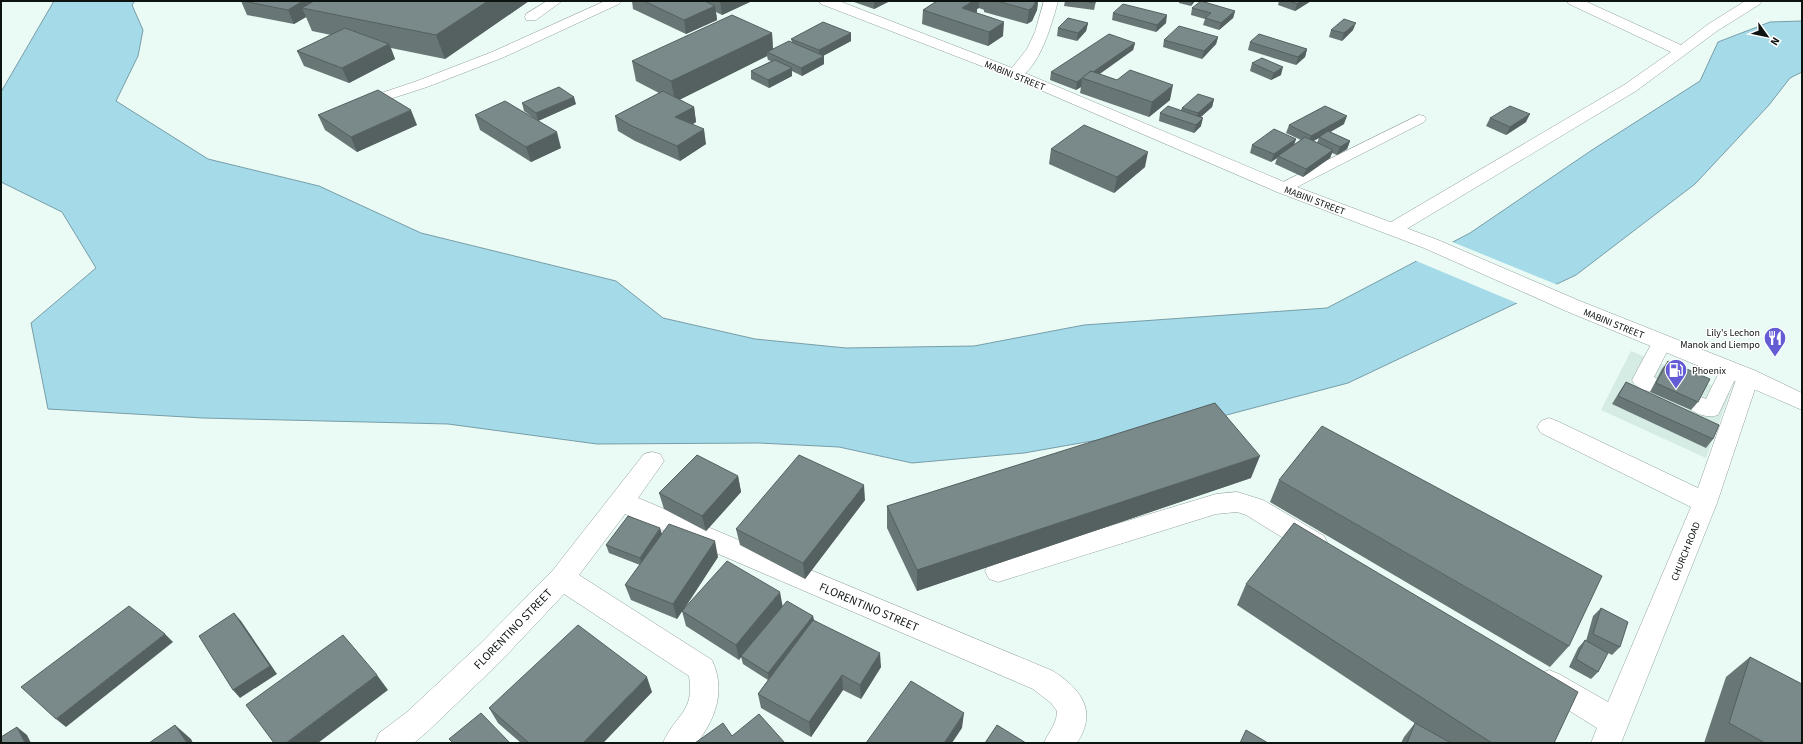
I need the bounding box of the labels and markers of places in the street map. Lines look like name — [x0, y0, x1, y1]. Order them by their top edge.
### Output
restaurant icon: Lily's Lechon Manok and Liempo — [1762, 325, 1788, 358]
place label: Lily's Lechon Manok and Liempo — [1680, 326, 1760, 352]
fuel station icon: Phoenix — [1663, 357, 1689, 390]
place label: Phoenix — [1692, 364, 1726, 378]

